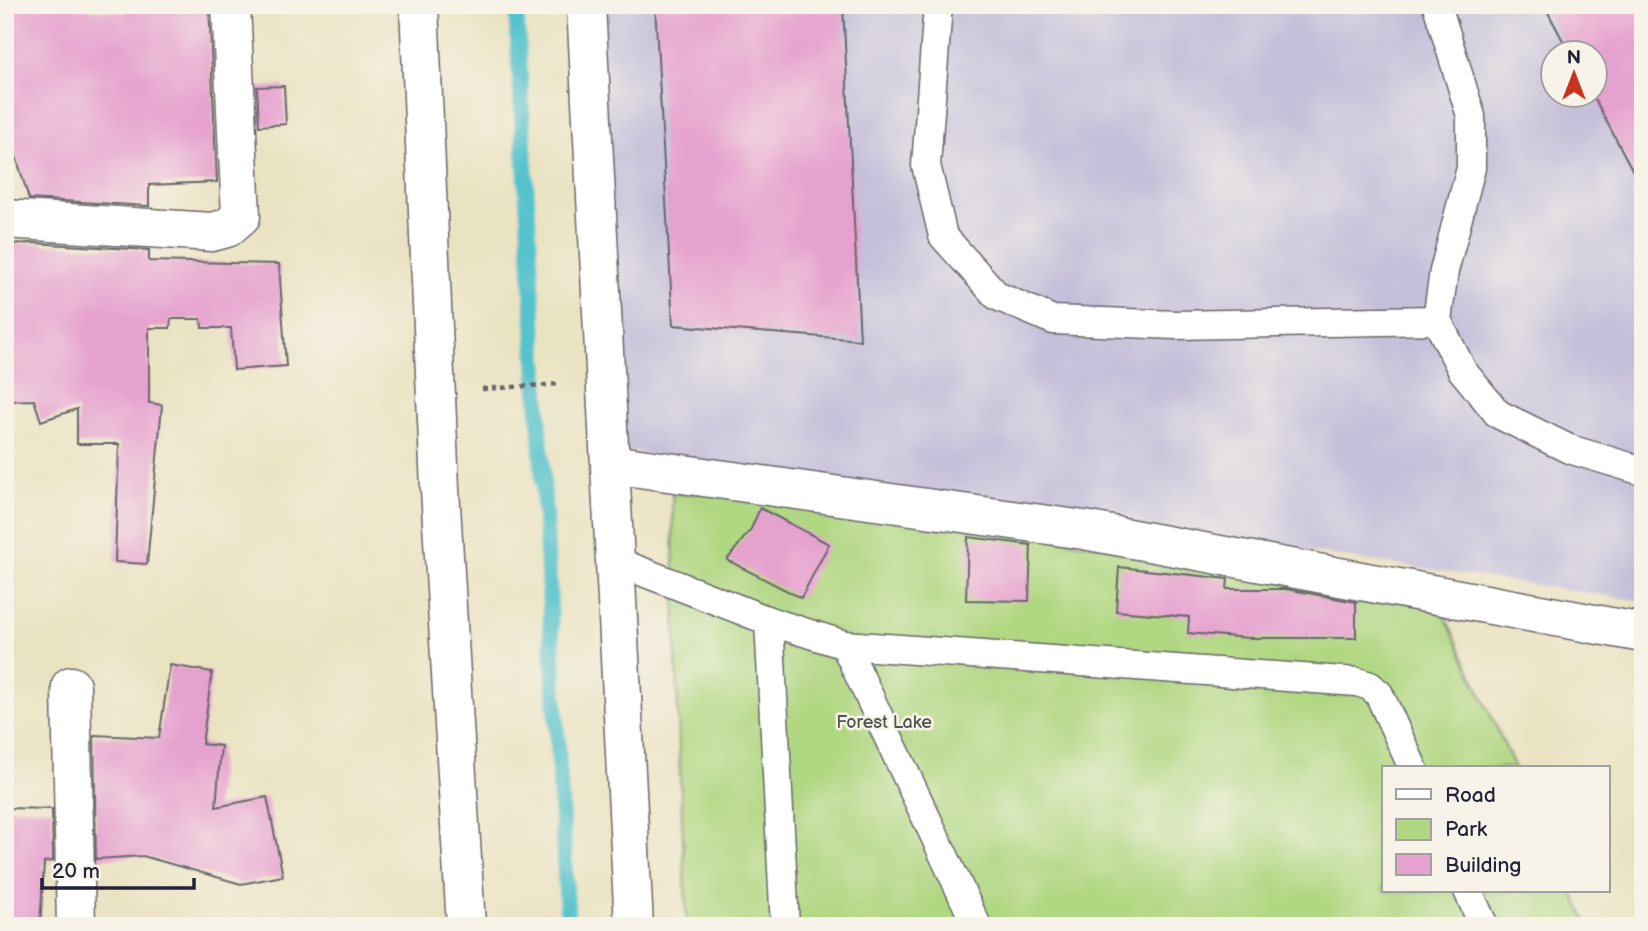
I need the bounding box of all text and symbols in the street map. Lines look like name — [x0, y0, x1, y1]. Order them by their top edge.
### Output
north arrow — [1540, 38, 1610, 108]
text: N — [1567, 47, 1581, 70]
park label: Forest Lake — [836, 712, 932, 733]
legend — [1382, 766, 1610, 892]
text: Road — [1445, 783, 1496, 808]
text: Park — [1445, 817, 1488, 842]
scale bar — [42, 847, 194, 891]
text: Building — [1445, 853, 1521, 878]
text: 20 m — [52, 859, 100, 884]

